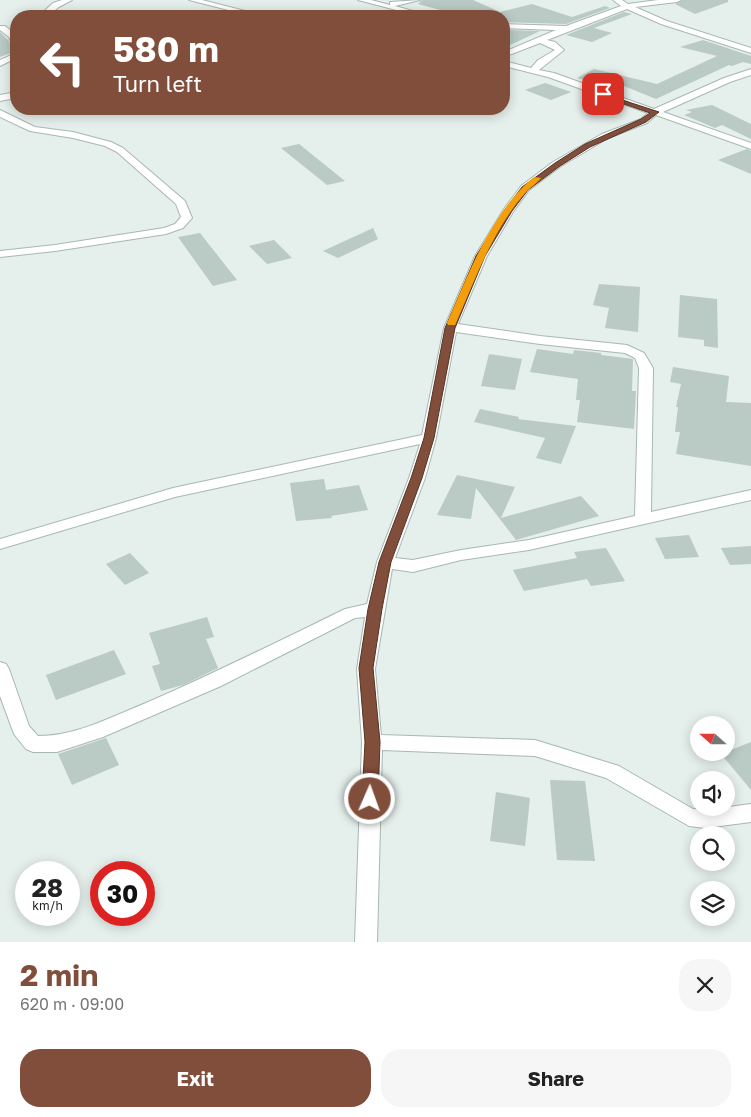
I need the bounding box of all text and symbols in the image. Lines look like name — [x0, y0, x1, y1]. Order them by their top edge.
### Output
text: 580 m — [113, 28, 219, 70]
icon: left — [30, 30, 95, 95]
text: Turn left — [113, 70, 202, 97]
pin — [582, 73, 624, 115]
icon: arrive — [589, 80, 617, 108]
north arrow — [690, 716, 735, 761]
map controls — [690, 716, 735, 926]
button: sound — [690, 771, 735, 816]
position arrow — [343, 772, 395, 824]
button: search — [690, 826, 735, 871]
speed limit sign: 30 — [90, 861, 155, 926]
text: 28 — [32, 872, 63, 903]
button: layers — [690, 881, 735, 926]
text: km/h — [32, 898, 63, 913]
text: 2 min — [20, 957, 98, 993]
button: close — [679, 959, 731, 1011]
text: 620 m · 09:00 — [20, 994, 124, 1014]
button: Exit — [20, 1049, 371, 1107]
button: Share — [381, 1049, 731, 1107]

